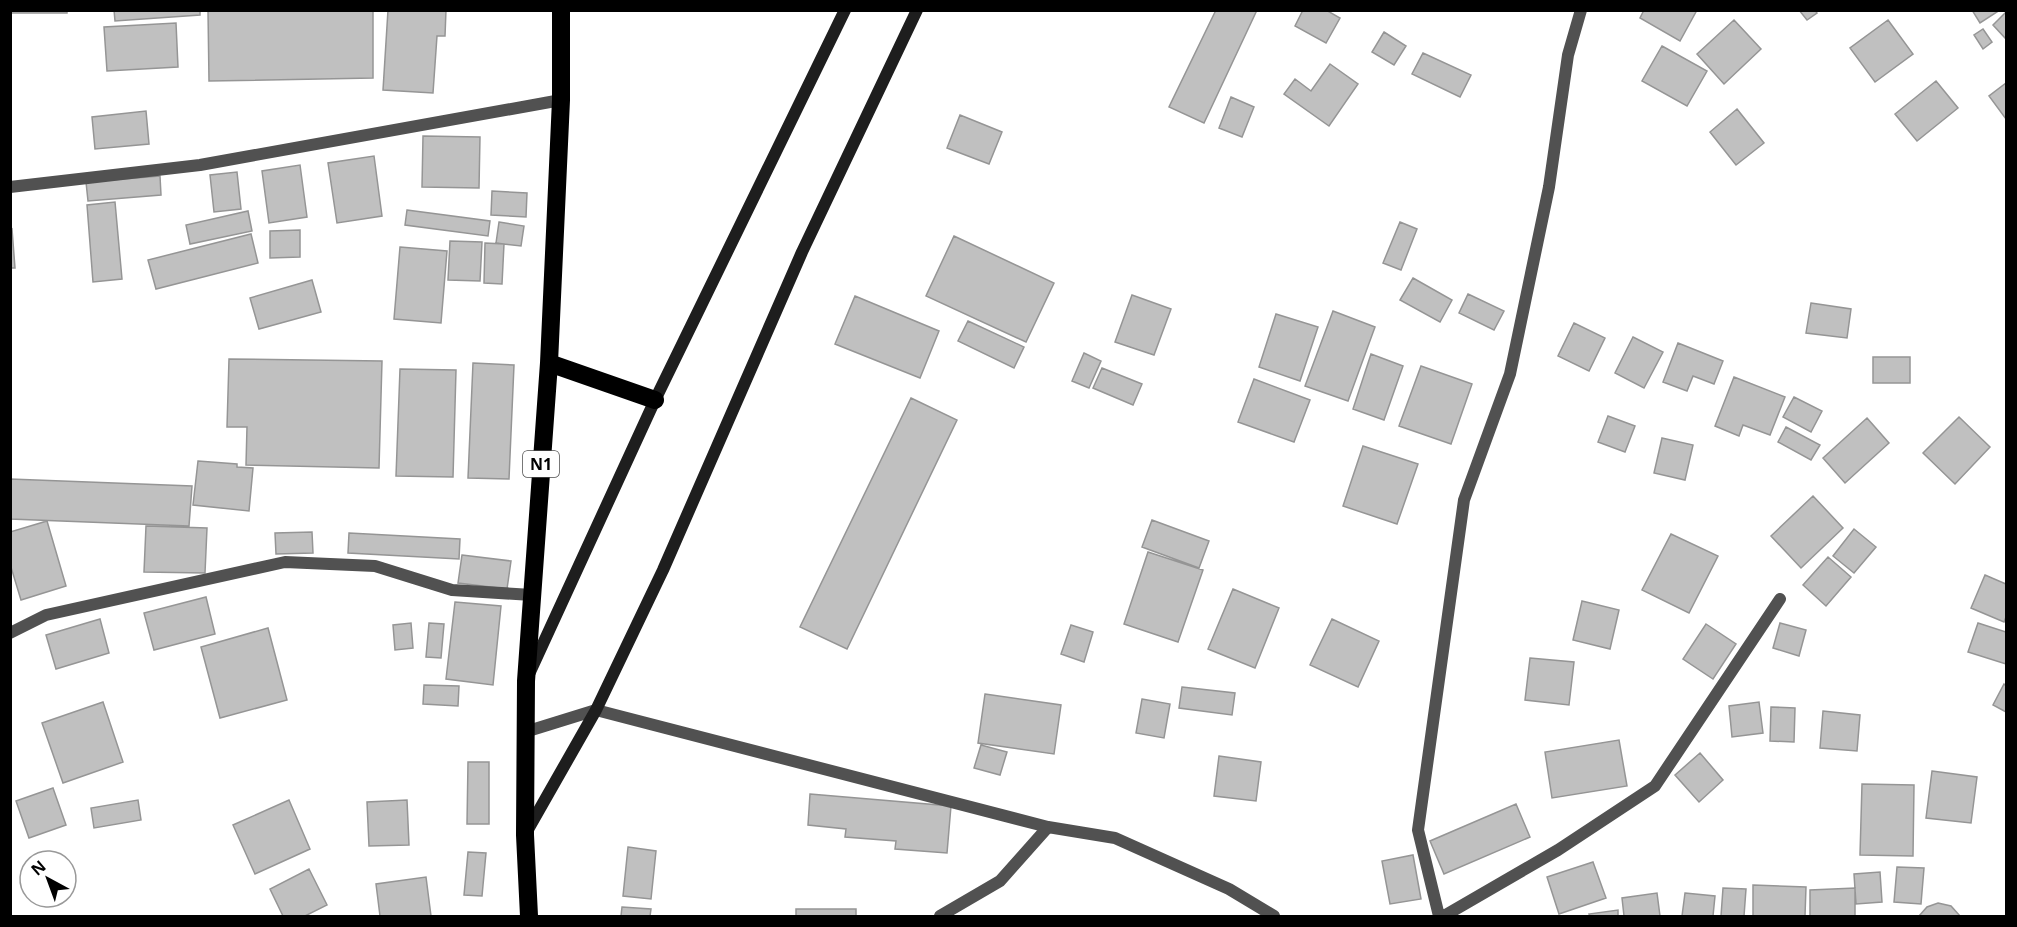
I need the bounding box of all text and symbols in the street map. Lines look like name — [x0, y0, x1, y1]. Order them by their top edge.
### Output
road number: N1 — [523, 451, 559, 477]
north arrow — [18, 849, 78, 909]
text: N — [26, 855, 50, 880]

